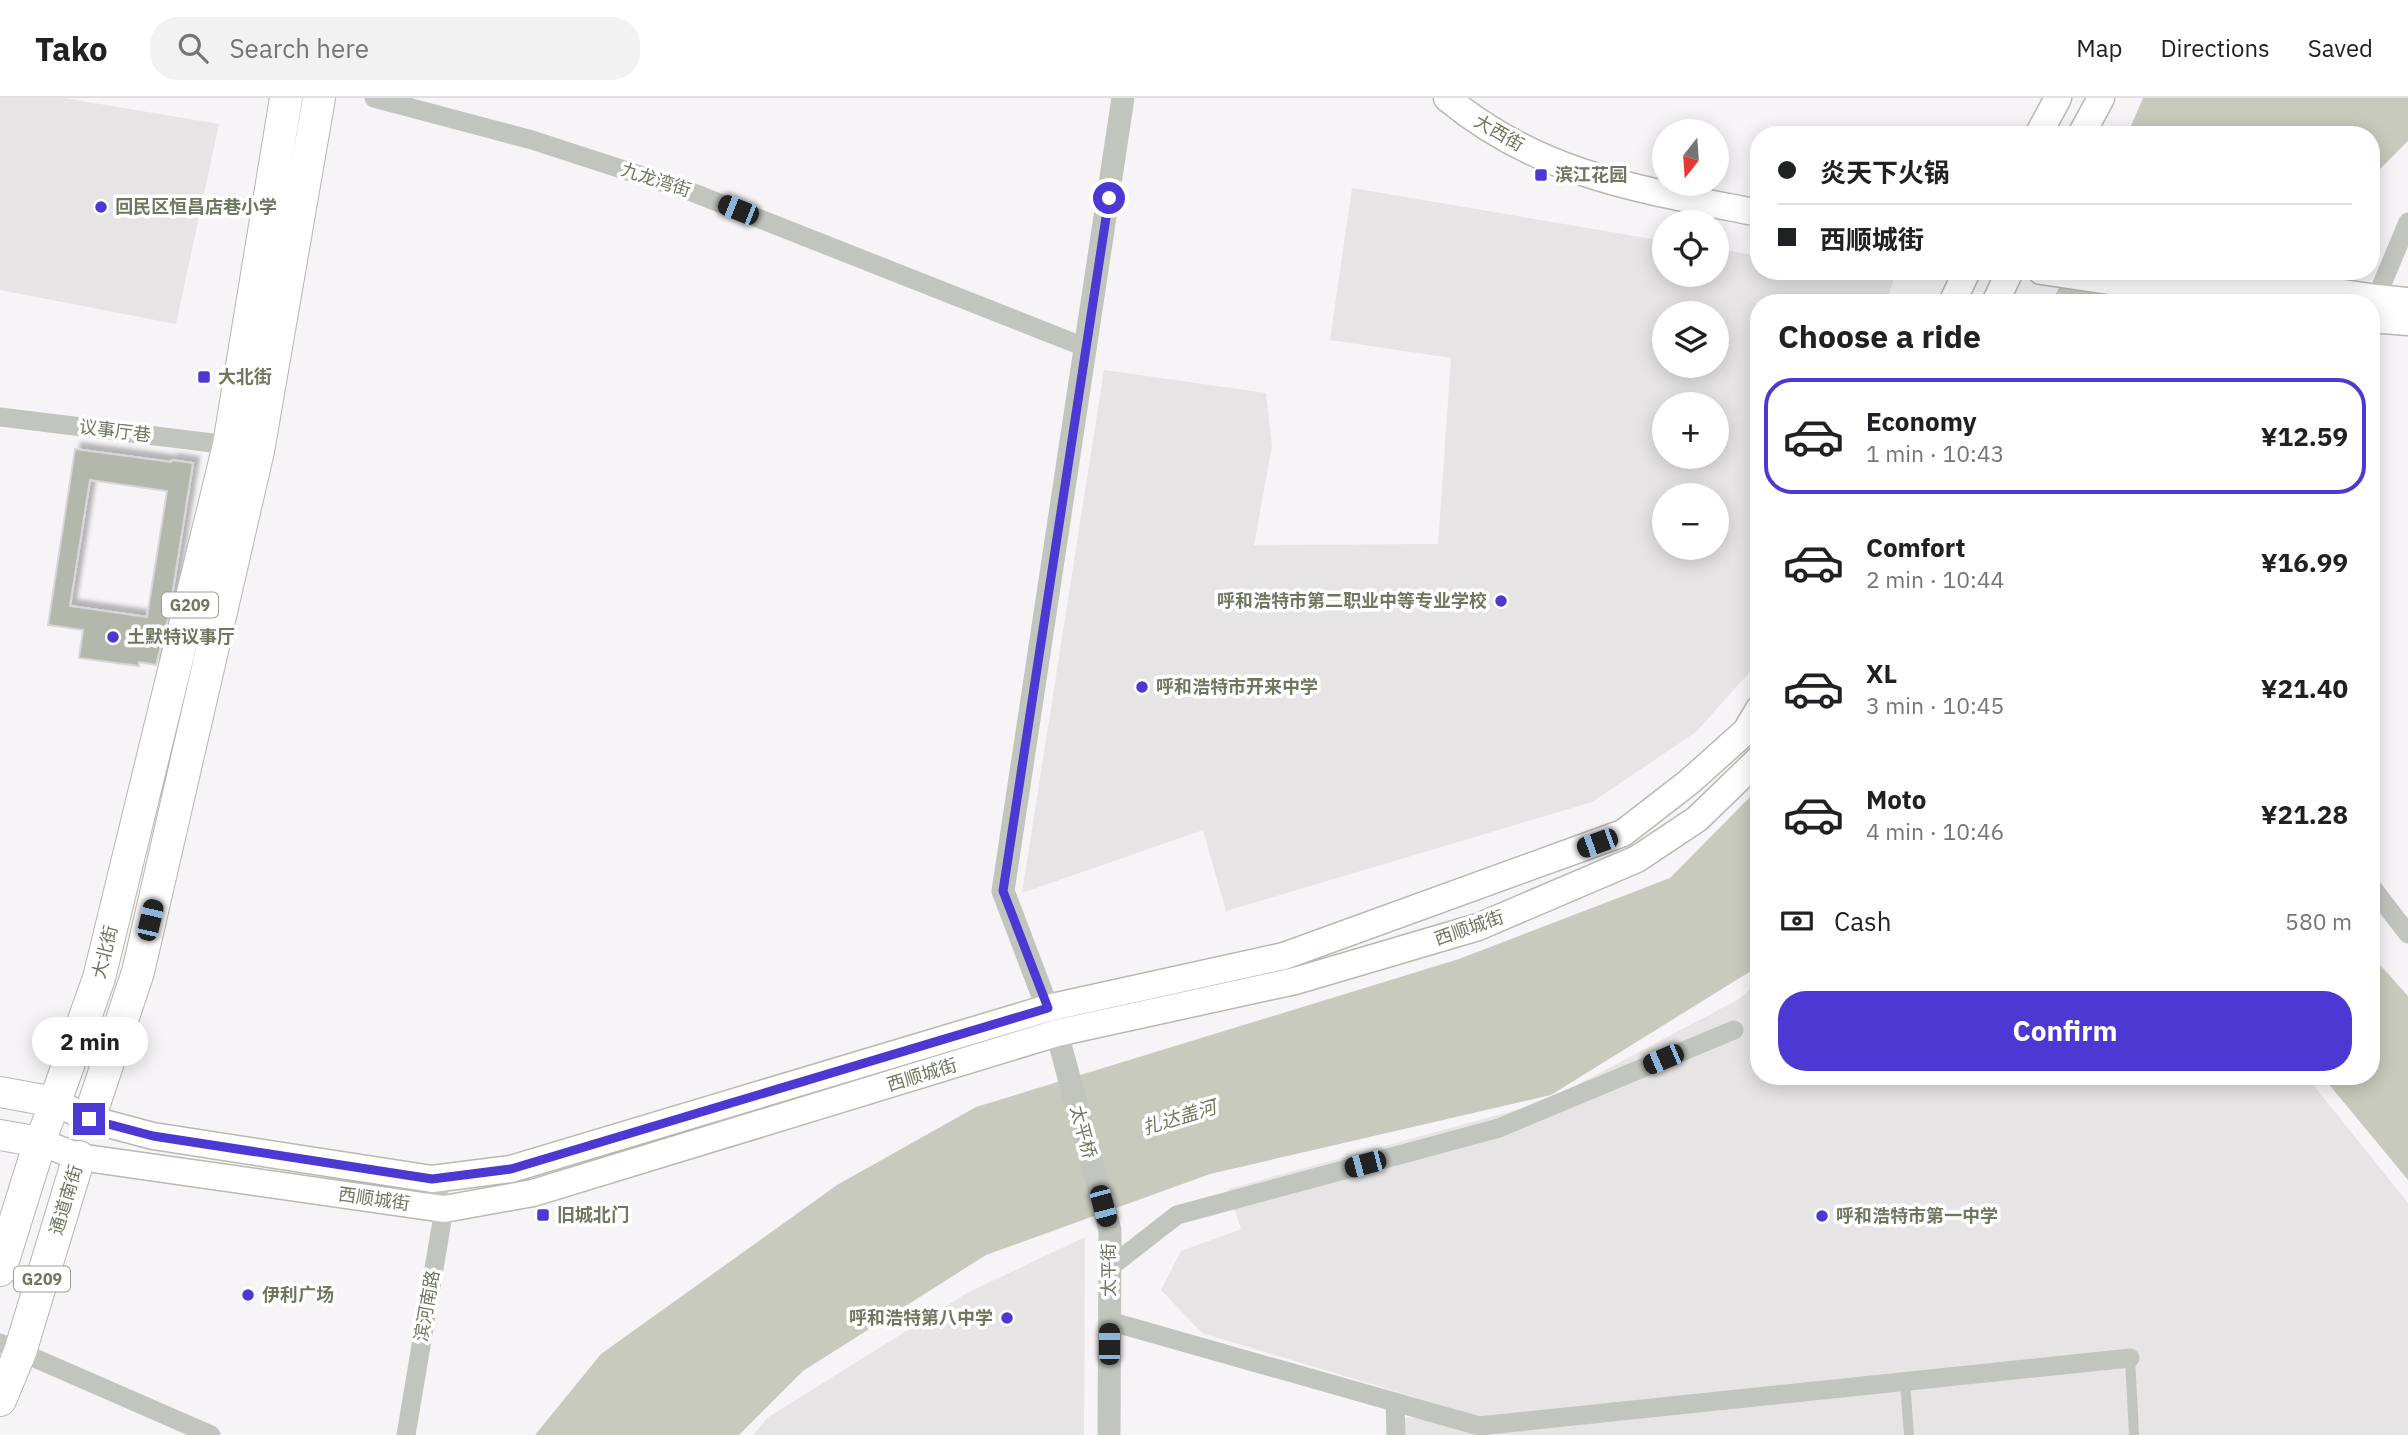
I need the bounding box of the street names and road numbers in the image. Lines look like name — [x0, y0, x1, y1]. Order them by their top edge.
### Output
street label: 大西街 — [1470, 109, 1528, 156]
street label: 九龙湾街 — [618, 157, 694, 202]
street label: 议事厅巷 — [78, 415, 152, 446]
road number: G209 — [162, 592, 218, 618]
street label: 西顺城街 — [1431, 905, 1507, 950]
street label: 大北街 — [87, 923, 122, 981]
street label: 西顺城街 — [884, 1053, 960, 1096]
street label: 太平桥 — [1065, 1103, 1102, 1161]
street label: 通道南街 — [44, 1162, 87, 1238]
street label: 西顺城街 — [337, 1182, 411, 1215]
street label: 太平街 — [1097, 1243, 1120, 1297]
road number: G209 — [14, 1266, 70, 1292]
street label: 滨河南路 — [409, 1268, 444, 1343]

